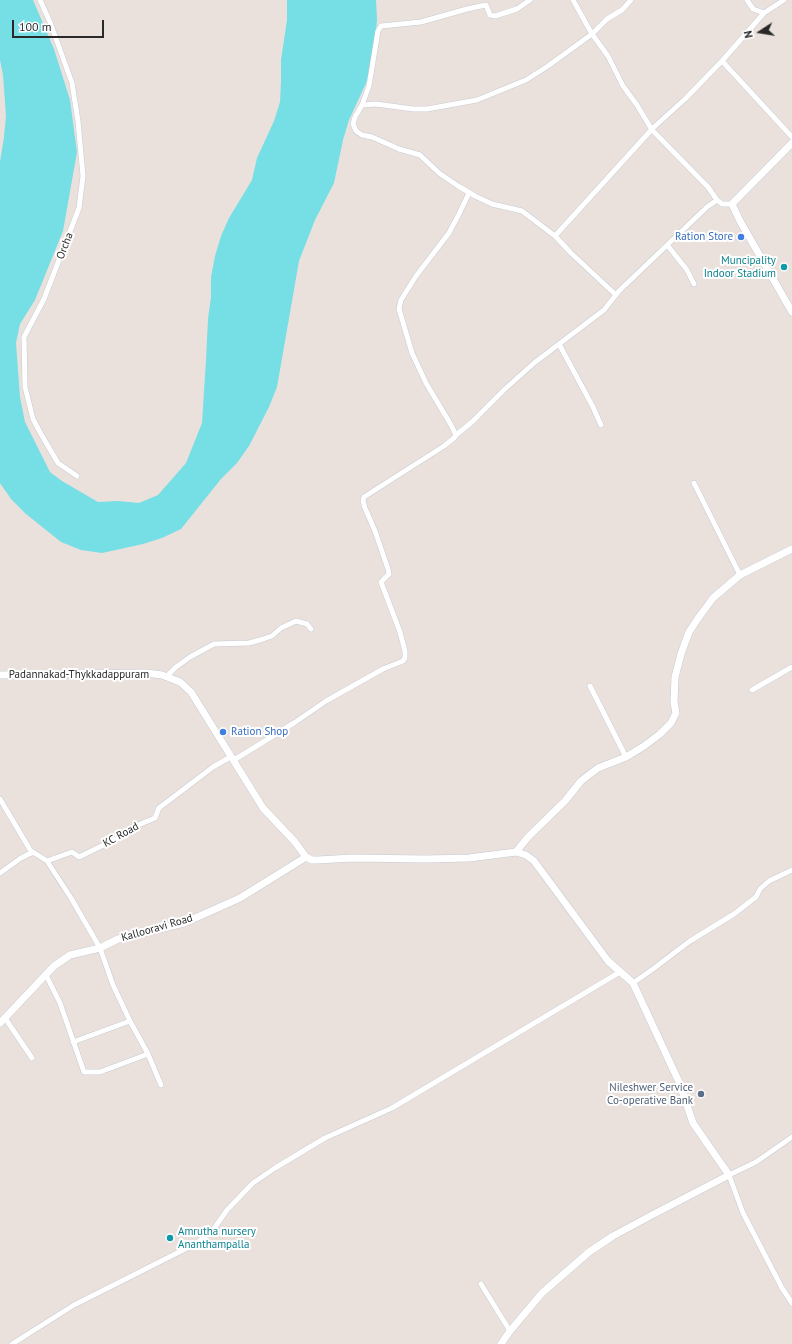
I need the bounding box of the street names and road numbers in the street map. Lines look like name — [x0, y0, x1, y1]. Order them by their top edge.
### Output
street label: Orcha — [54, 231, 76, 261]
street label: Padannakad-Thykkadappuram — [9, 668, 149, 682]
street label: KC Road — [101, 820, 141, 850]
street label: Kallooravi Road — [120, 911, 194, 945]

